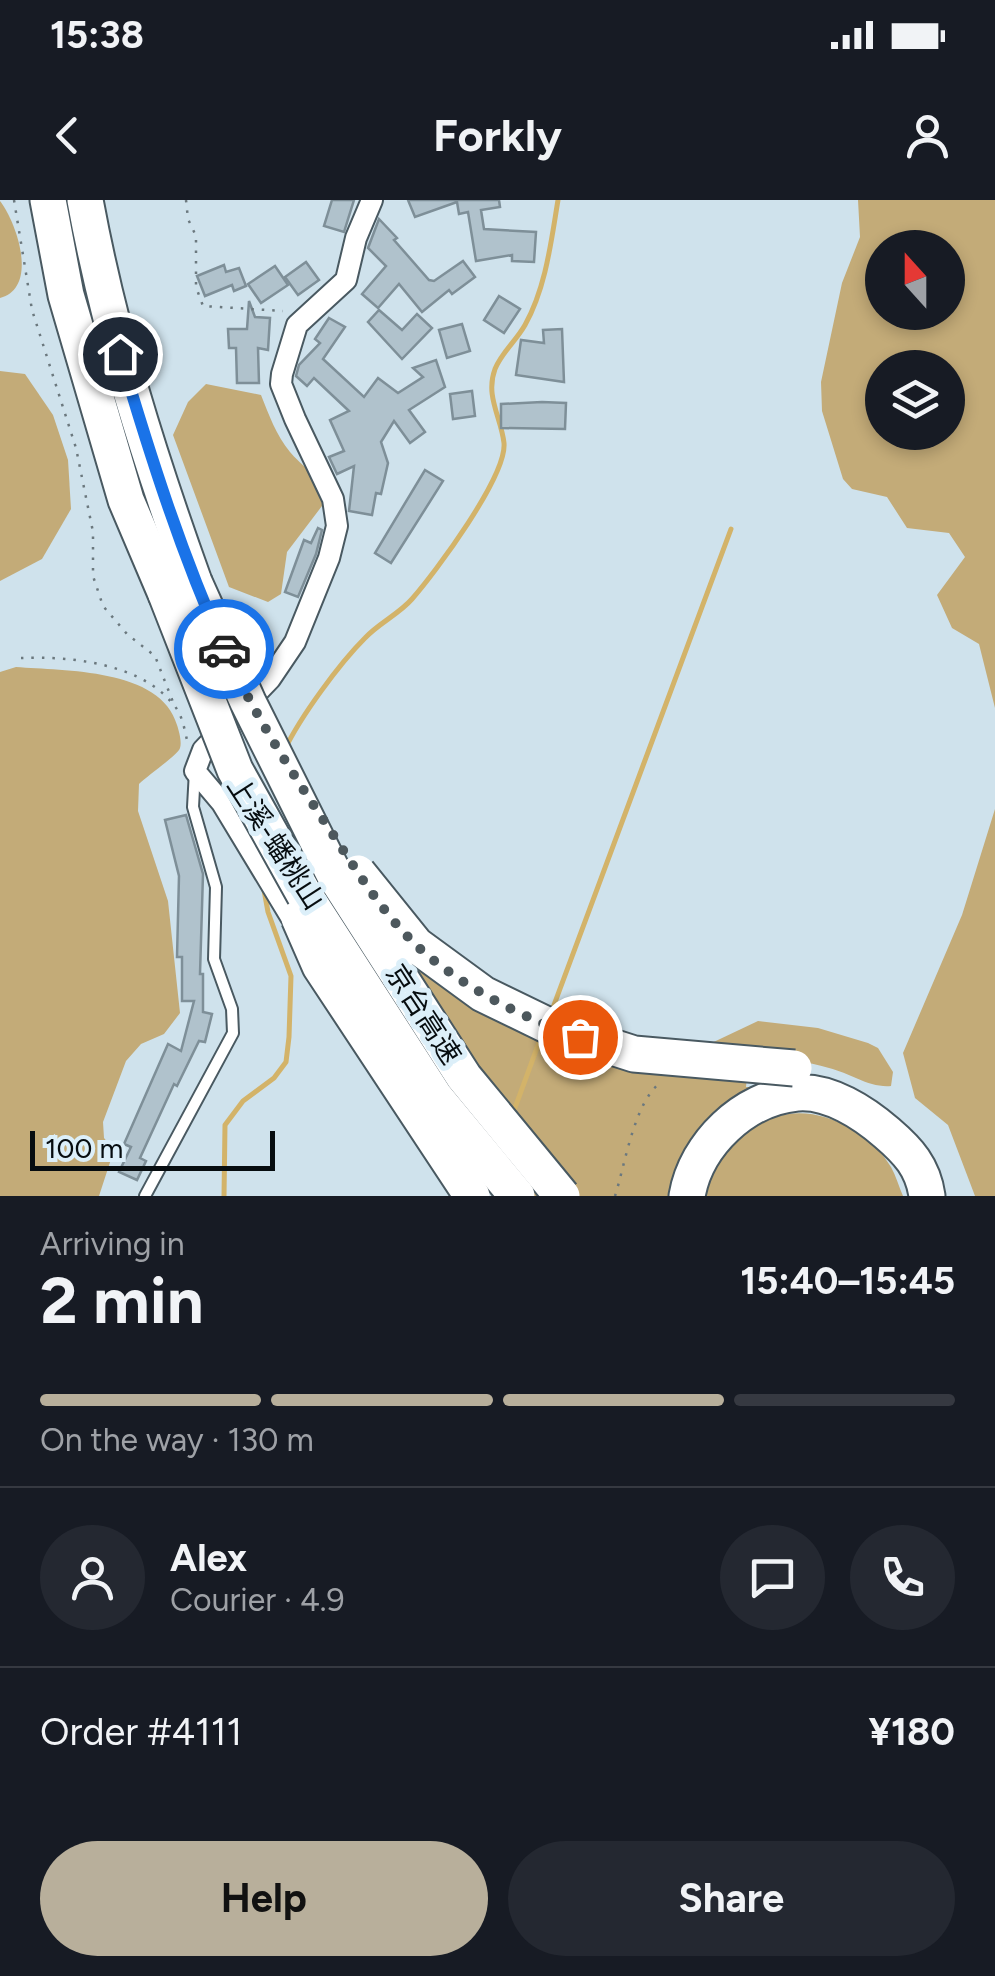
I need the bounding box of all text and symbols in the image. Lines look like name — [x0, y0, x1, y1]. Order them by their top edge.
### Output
text: 15:38 — [50, 12, 144, 58]
icon: back — [40, 108, 95, 163]
text: Forkly — [433, 108, 562, 162]
icon: person — [900, 108, 955, 163]
north arrow — [865, 230, 965, 330]
map controls — [865, 230, 965, 450]
pin — [78, 312, 163, 397]
icon: home — [93, 327, 148, 382]
button: layers — [865, 350, 965, 450]
courier — [174, 599, 274, 699]
icon: car — [197, 622, 252, 677]
street label: 上溪-蟠桃山 — [220, 770, 332, 916]
street label: 京台高速 — [379, 958, 469, 1070]
pin — [538, 995, 623, 1080]
icon: bag — [553, 1010, 608, 1065]
scale bar — [30, 1126, 275, 1170]
text: 100 m — [45, 1131, 123, 1165]
text: Arriving in — [40, 1225, 185, 1263]
text: 15:40–15:45 — [740, 1258, 955, 1304]
text: 2 min — [40, 1261, 204, 1339]
text: On the way · 130 m — [40, 1421, 314, 1459]
button: person — [40, 1525, 145, 1630]
button: chat — [720, 1525, 825, 1630]
button: phone — [850, 1525, 955, 1630]
text: Alex — [170, 1535, 247, 1581]
text: Courier · 4.9 — [170, 1581, 345, 1619]
text: Order #4111 — [40, 1709, 242, 1755]
text: ¥180 — [868, 1709, 955, 1755]
button: Help — [40, 1841, 488, 1956]
button: Share — [508, 1841, 955, 1956]

